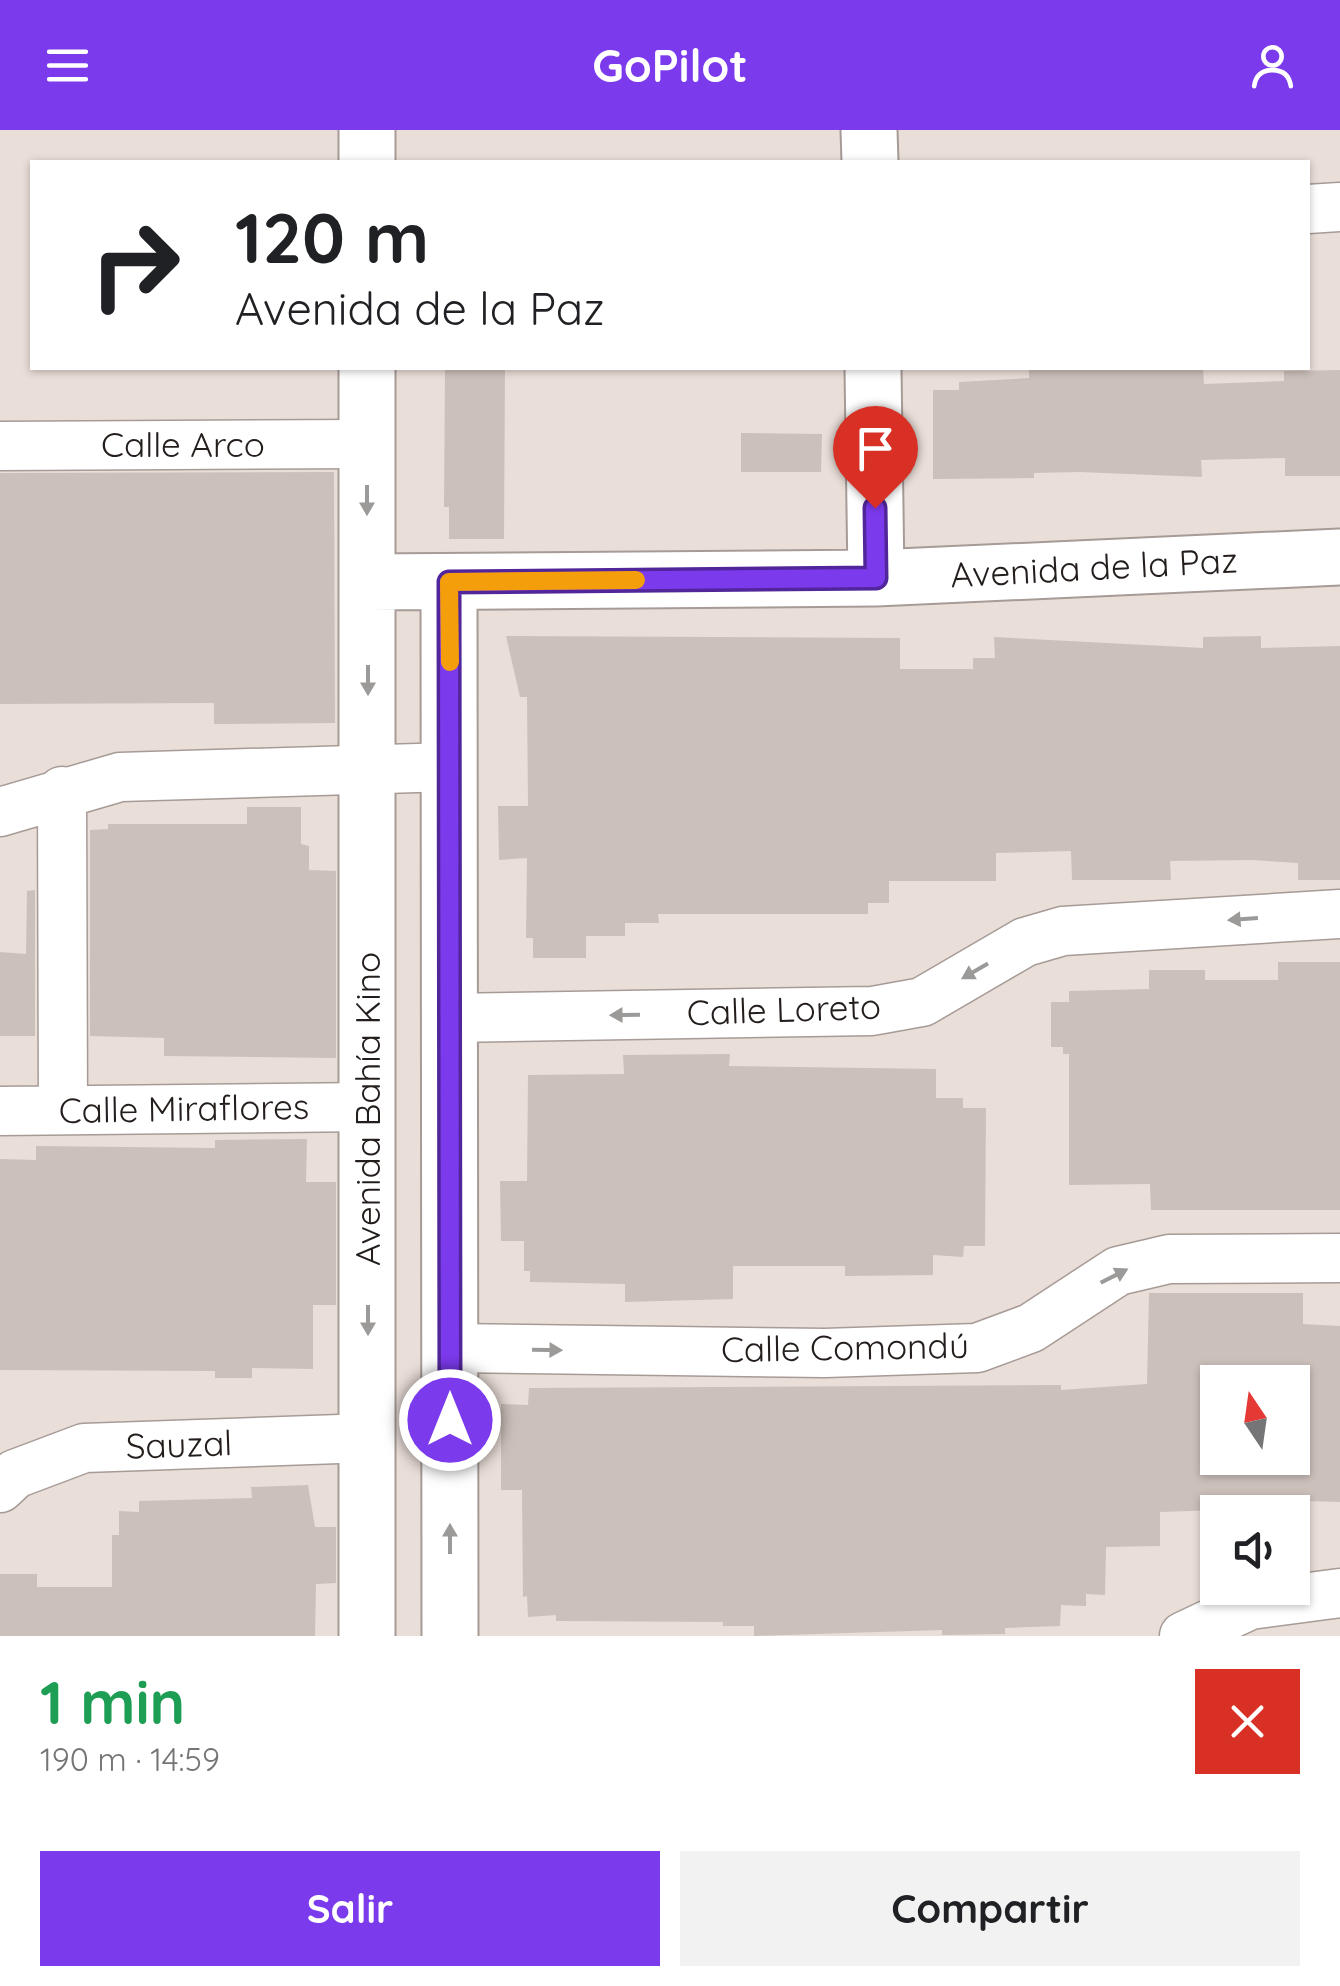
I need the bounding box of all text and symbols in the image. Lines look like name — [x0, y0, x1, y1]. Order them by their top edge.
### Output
text: GoPilot — [592, 37, 748, 93]
icon: menu — [40, 38, 95, 93]
icon: person — [1245, 38, 1300, 93]
text: 120 m — [235, 193, 429, 281]
icon: right — [70, 200, 200, 330]
text: Avenida de la Paz — [235, 280, 605, 336]
pin — [833, 406, 918, 509]
icon: arrive — [848, 421, 903, 476]
street label: Calle Arco — [101, 422, 265, 466]
one-way arrow — [359, 484, 375, 516]
street label: Avenida de la Paz — [949, 538, 1239, 596]
one-way arrow — [360, 664, 376, 696]
one-way arrow — [1226, 912, 1258, 928]
street label: Avenida Bahía Kino — [345, 952, 389, 1266]
one-way arrow — [961, 962, 989, 979]
street label: Calle Loreto — [686, 984, 882, 1034]
one-way arrow — [608, 1007, 640, 1023]
street label: Calle Miraflores — [58, 1084, 310, 1132]
one-way arrow — [1099, 1268, 1128, 1285]
one-way arrow — [360, 1304, 376, 1336]
street label: Calle Comondú — [721, 1323, 969, 1371]
one-way arrow — [531, 1342, 563, 1358]
north arrow — [1200, 1365, 1310, 1475]
map controls — [1200, 1365, 1310, 1605]
position arrow — [398, 1368, 502, 1472]
street label: Sauzal — [125, 1420, 233, 1468]
button: sound — [1200, 1495, 1310, 1605]
one-way arrow — [442, 1522, 458, 1554]
text: 1 min — [40, 1664, 185, 1739]
button: close — [1195, 1669, 1300, 1774]
text: 190 m · 14:59 — [40, 1739, 220, 1779]
button: Salir — [40, 1851, 660, 1966]
button: Compartir — [680, 1851, 1300, 1966]

